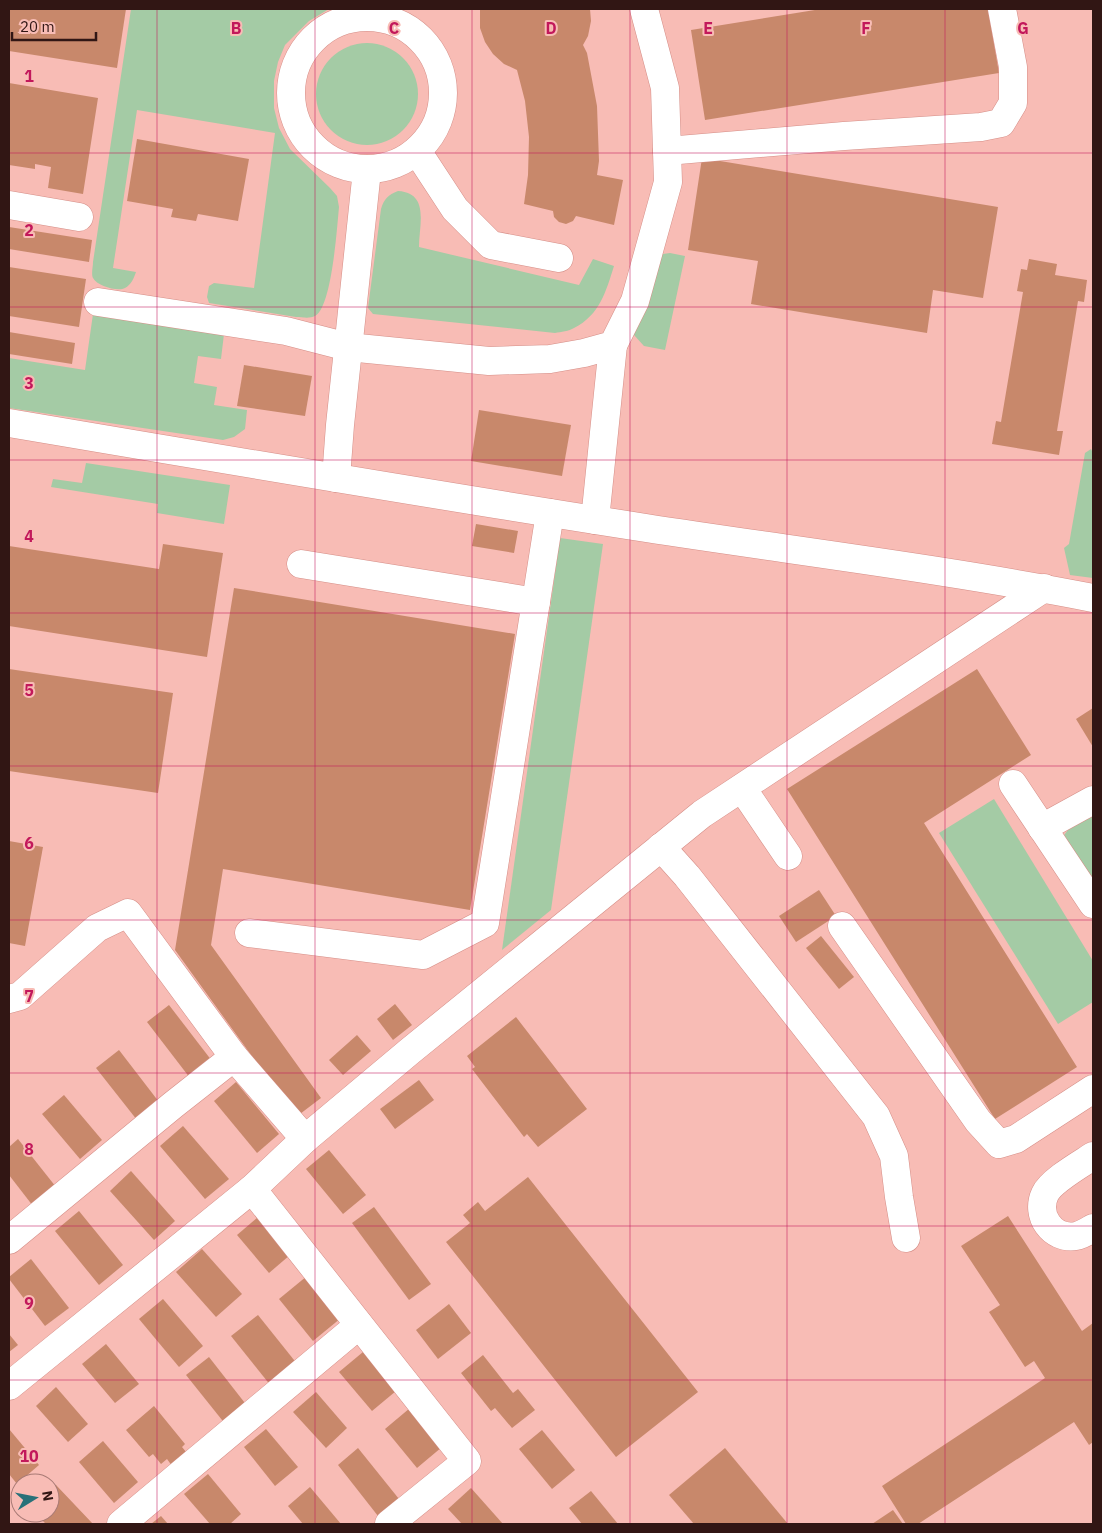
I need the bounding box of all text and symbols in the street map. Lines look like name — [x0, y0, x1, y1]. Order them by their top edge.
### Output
scale bar — [12, 10, 96, 42]
text: 20 m — [20, 17, 55, 36]
text: B — [231, 18, 242, 38]
text: C — [389, 18, 399, 38]
text: D — [545, 18, 557, 38]
text: E — [703, 18, 713, 38]
text: F — [861, 18, 871, 38]
text: G — [1017, 18, 1029, 38]
text: 1 — [24, 66, 34, 86]
text: 2 — [24, 220, 34, 240]
text: 3 — [24, 373, 34, 393]
text: 4 — [24, 526, 34, 546]
text: 5 — [24, 680, 34, 700]
text: 6 — [24, 833, 34, 853]
text: 7 — [24, 986, 34, 1006]
text: 8 — [24, 1139, 34, 1159]
text: 9 — [24, 1293, 34, 1313]
text: 10 — [19, 1446, 39, 1466]
north arrow — [10, 1473, 60, 1523]
text: N — [38, 1489, 58, 1502]

